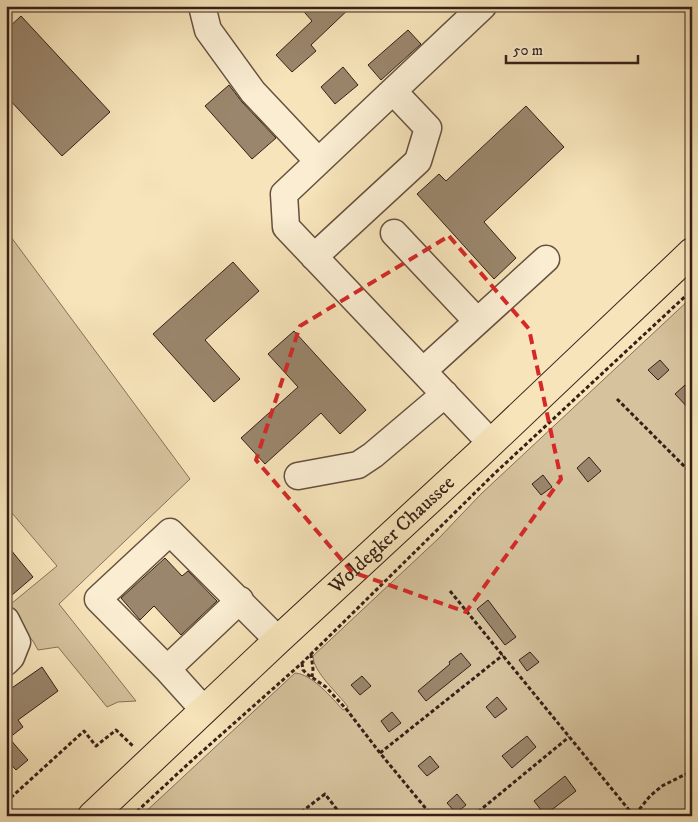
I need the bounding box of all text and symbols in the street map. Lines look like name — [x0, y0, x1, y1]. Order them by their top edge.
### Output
scale bar — [506, 32, 638, 64]
text: 50 m — [513, 41, 543, 60]
street label: Woldegker Chaussee — [323, 470, 460, 600]

